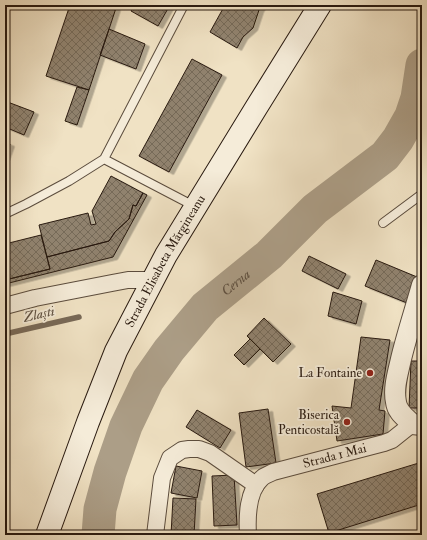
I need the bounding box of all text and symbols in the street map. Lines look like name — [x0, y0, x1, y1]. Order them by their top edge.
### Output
street label: Strada Elisabeta Mărgineanu — [122, 192, 209, 330]
water label: Cerna — [217, 265, 254, 299]
water label: Zlaști — [21, 302, 56, 326]
place label: La Fontaine — [299, 365, 363, 381]
marker: La Fontaine — [365, 368, 375, 378]
place label: Biserica Penticostală — [278, 407, 340, 438]
marker: Biserica Penticostală — [342, 417, 352, 427]
street label: Strada 1 Mai — [301, 440, 369, 472]

